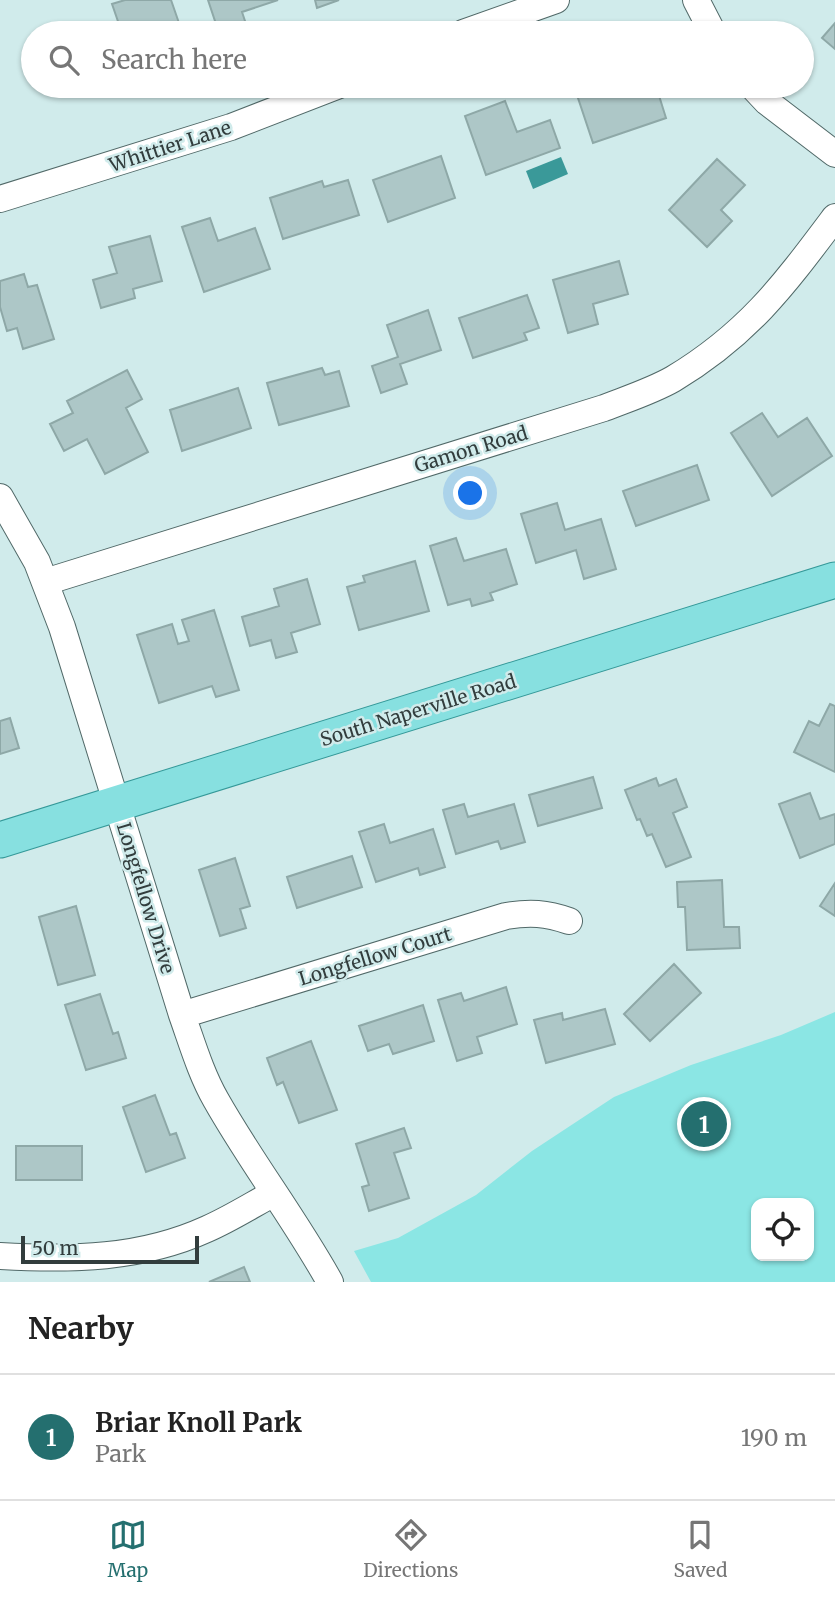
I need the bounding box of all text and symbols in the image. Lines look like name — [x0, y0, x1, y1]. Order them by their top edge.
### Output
search box — [21, 21, 814, 98]
icon: search — [45, 41, 83, 79]
text: Search here — [101, 43, 247, 76]
street label: Whittier Lane — [105, 115, 234, 177]
street label: Gamon Road — [412, 420, 530, 478]
your location — [453, 476, 487, 510]
street label: South Naperville Road — [317, 669, 519, 751]
street label: Longfellow Drive — [112, 820, 180, 977]
street label: Longfellow Court — [296, 921, 455, 991]
pin: 1 — [681, 1098, 727, 1150]
map controls — [751, 1198, 814, 1261]
button: locate — [751, 1198, 814, 1261]
scale bar — [21, 1233, 200, 1265]
text: 50 m — [32, 1236, 78, 1260]
text: Nearby — [28, 1309, 134, 1347]
text: Briar Knoll Park — [95, 1406, 302, 1439]
text: 1 — [46, 1423, 56, 1452]
text: 190 m — [741, 1423, 807, 1452]
text: Park — [95, 1439, 146, 1468]
tab: Map — [108, 1516, 148, 1582]
tab: Directions — [363, 1516, 458, 1582]
tab: Saved — [674, 1516, 727, 1582]

